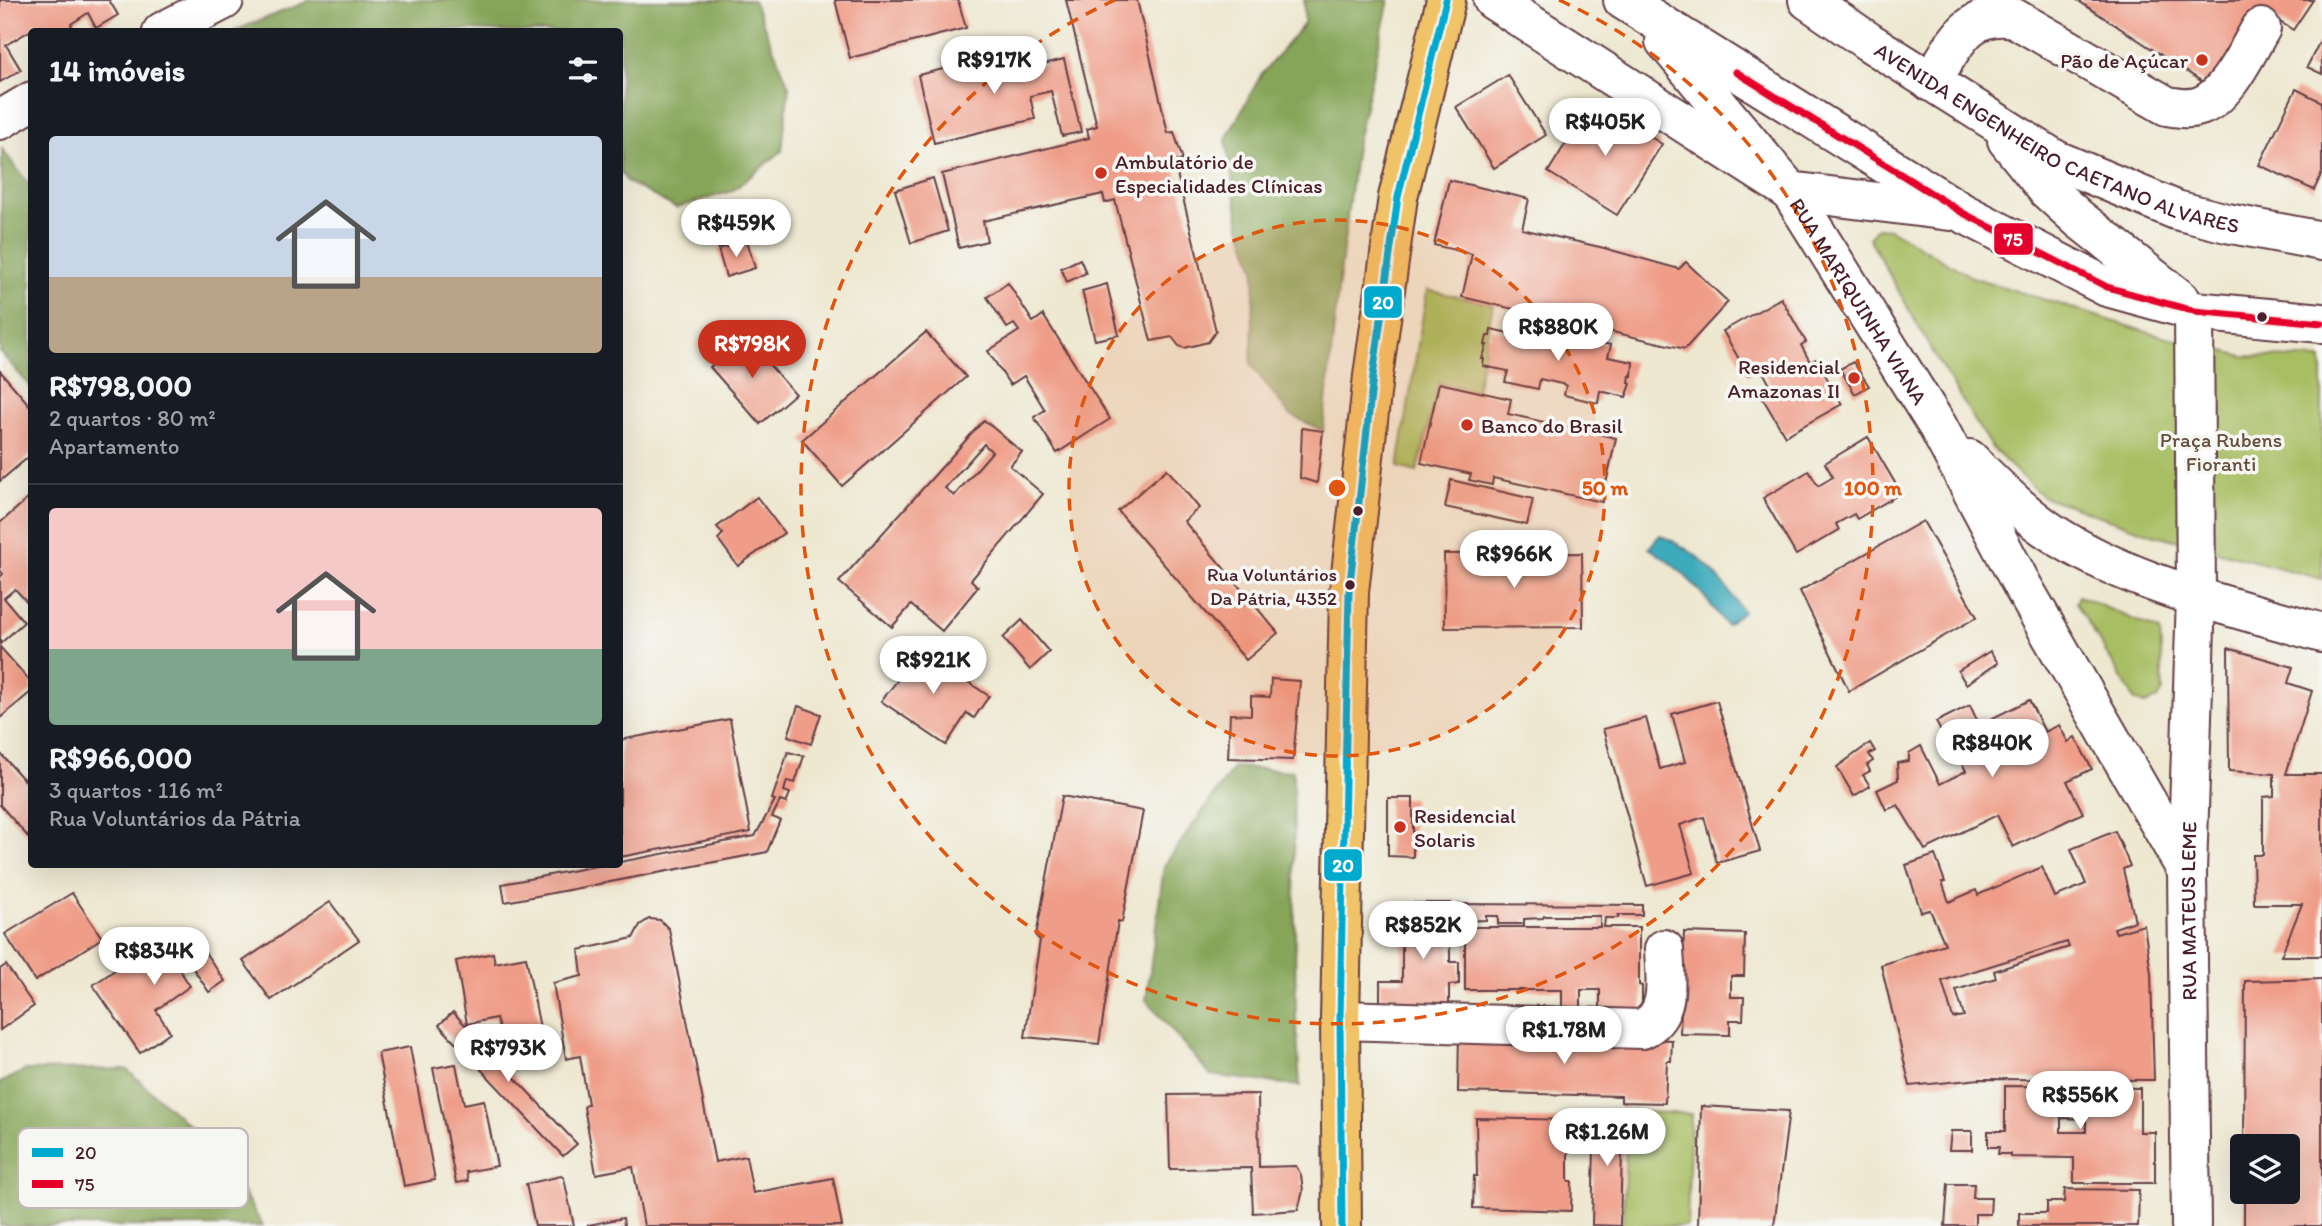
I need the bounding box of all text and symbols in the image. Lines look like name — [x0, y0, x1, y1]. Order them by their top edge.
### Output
pin: R$917K — [937, 36, 1051, 96]
street label: AVENIDA ENGENHEIRO CAETANO ALVARES — [1871, 37, 2241, 238]
text: R$917K — [957, 45, 1031, 73]
place label: Pão de Açúcar — [2060, 48, 2189, 73]
icon: filters — [564, 51, 602, 89]
text: 14 imóveis — [49, 52, 185, 89]
marker: Pão de Açúcar — [2194, 52, 2210, 68]
pin: R$405K — [1548, 99, 1662, 158]
text: R$405K — [1565, 107, 1645, 135]
place label: Ambulatório de Especialidades Clínicas — [1115, 149, 1323, 198]
marker: Ambulatório de Especialidades Clínicas — [1093, 165, 1109, 181]
icon: home — [263, 181, 389, 307]
street label: RUA MARIQUINHA VIANA — [1785, 193, 1933, 409]
pin: R$459K — [679, 200, 793, 259]
text: R$459K — [697, 208, 775, 236]
line badge: 75 — [1993, 222, 2034, 256]
text: 75 — [2002, 228, 2023, 251]
line badge: 20 — [1363, 285, 1403, 319]
text: 20 — [1372, 291, 1394, 314]
pin: R$880K — [1501, 304, 1615, 363]
unlabelled marker — [2255, 310, 2269, 324]
text: R$880K — [1518, 312, 1598, 340]
pin: R$798K — [695, 320, 809, 380]
text: R$798K — [714, 329, 790, 357]
place label: Residencial Amazonas II — [1728, 354, 1840, 403]
text: R$798,000 — [49, 367, 192, 404]
marker: Residencial Amazonas II — [1846, 370, 1862, 386]
text: 2 quartos · 80 m² — [49, 404, 216, 432]
place label: Banco do Brasil — [1481, 413, 1623, 438]
marker: Banco do Brasil — [1459, 417, 1475, 433]
park label: Praça Rubens Fioranti — [2160, 427, 2282, 476]
text: Apartamento — [49, 432, 180, 460]
text: 50 m — [1582, 475, 1629, 500]
text: 100 m — [1844, 475, 1902, 500]
centre of rings — [1325, 476, 1349, 500]
unlabelled marker — [1351, 504, 1365, 518]
pin: R$966K — [1457, 530, 1571, 590]
text: R$966K — [1476, 539, 1552, 567]
icon: home — [263, 553, 389, 679]
place label: Rua Voluntários Da Pátria, 4352 — [1207, 563, 1337, 610]
marker: Rua Voluntários Da Pátria, 4352 — [1343, 578, 1357, 592]
pin: R$921K — [876, 636, 990, 696]
text: R$921K — [896, 645, 970, 673]
pin: R$840K — [1935, 720, 2049, 779]
text: R$840K — [1952, 728, 2032, 756]
text: R$966,000 — [49, 739, 192, 776]
text: 3 quartos · 116 m² — [49, 776, 223, 804]
place label: Residencial Solaris — [1414, 803, 1516, 852]
text: Rua Voluntários da Pátria — [49, 804, 301, 832]
marker: Residencial Solaris — [1392, 819, 1408, 835]
street label: RUA MATEUS LEME — [2174, 821, 2201, 1001]
line badge: 20 — [1323, 848, 1363, 882]
text: 20 — [1332, 854, 1354, 877]
pin: R$852K — [1366, 902, 1480, 961]
text: R$852K — [1385, 910, 1461, 938]
pin: R$834K — [97, 928, 211, 987]
text: R$834K — [115, 936, 193, 964]
pin: R$1.78M — [1499, 1006, 1629, 1066]
text: R$1.78M — [1522, 1015, 1606, 1043]
pin: R$793K — [451, 1024, 565, 1084]
text: R$793K — [470, 1033, 546, 1061]
pin: R$556K — [2023, 1072, 2137, 1131]
text: R$556K — [2042, 1080, 2118, 1108]
pin: R$1.26M — [1542, 1108, 1672, 1168]
text: R$1.26M — [1565, 1117, 1649, 1145]
legend — [18, 1128, 248, 1208]
map controls — [2230, 1134, 2300, 1204]
button: layers — [2230, 1134, 2300, 1204]
text: 20 — [75, 1141, 97, 1164]
text: 75 — [75, 1173, 94, 1196]

